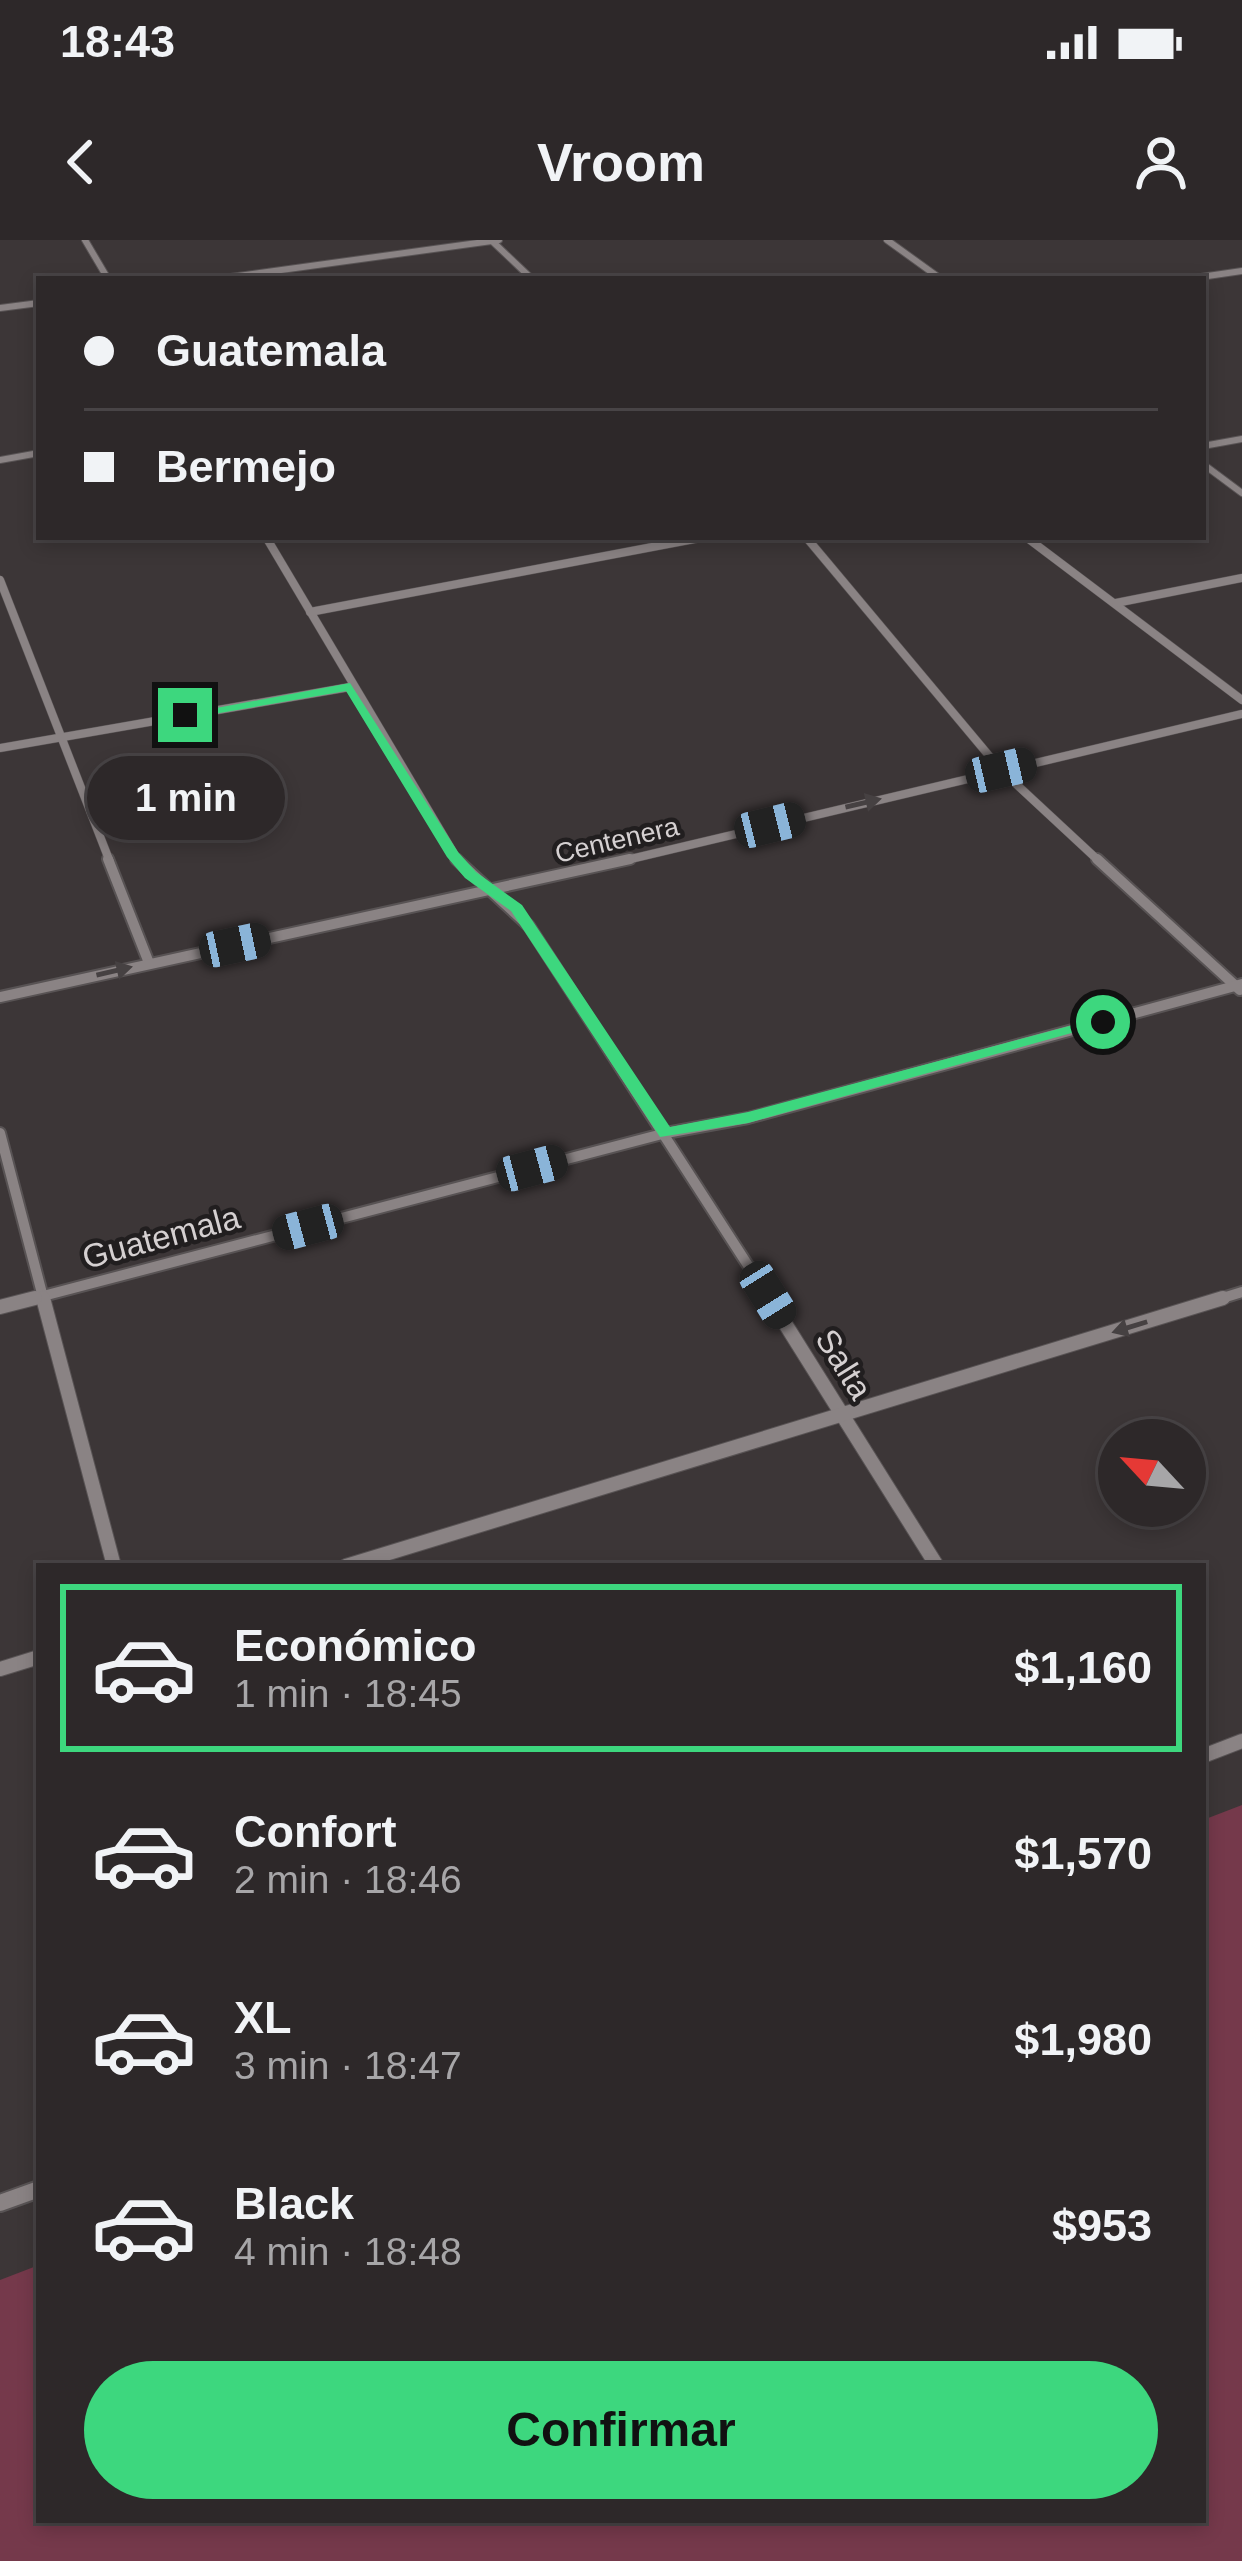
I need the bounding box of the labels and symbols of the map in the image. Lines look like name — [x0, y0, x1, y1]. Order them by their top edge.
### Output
route end — [158, 688, 212, 742]
car — [962, 744, 1040, 796]
callout: 1 min — [86, 757, 284, 841]
one-way arrow — [845, 793, 882, 812]
car — [731, 799, 809, 851]
street label: Centenera — [552, 811, 683, 869]
car — [196, 920, 274, 970]
one-way arrow — [96, 960, 134, 979]
route start — [1076, 995, 1130, 1049]
car — [493, 1141, 571, 1195]
street label: Guatemala — [78, 1198, 244, 1276]
car — [269, 1200, 347, 1254]
car — [734, 1255, 802, 1335]
one-way arrow — [1111, 1319, 1148, 1337]
street label: Salta — [808, 1322, 880, 1406]
north arrow — [1098, 1419, 1206, 1527]

